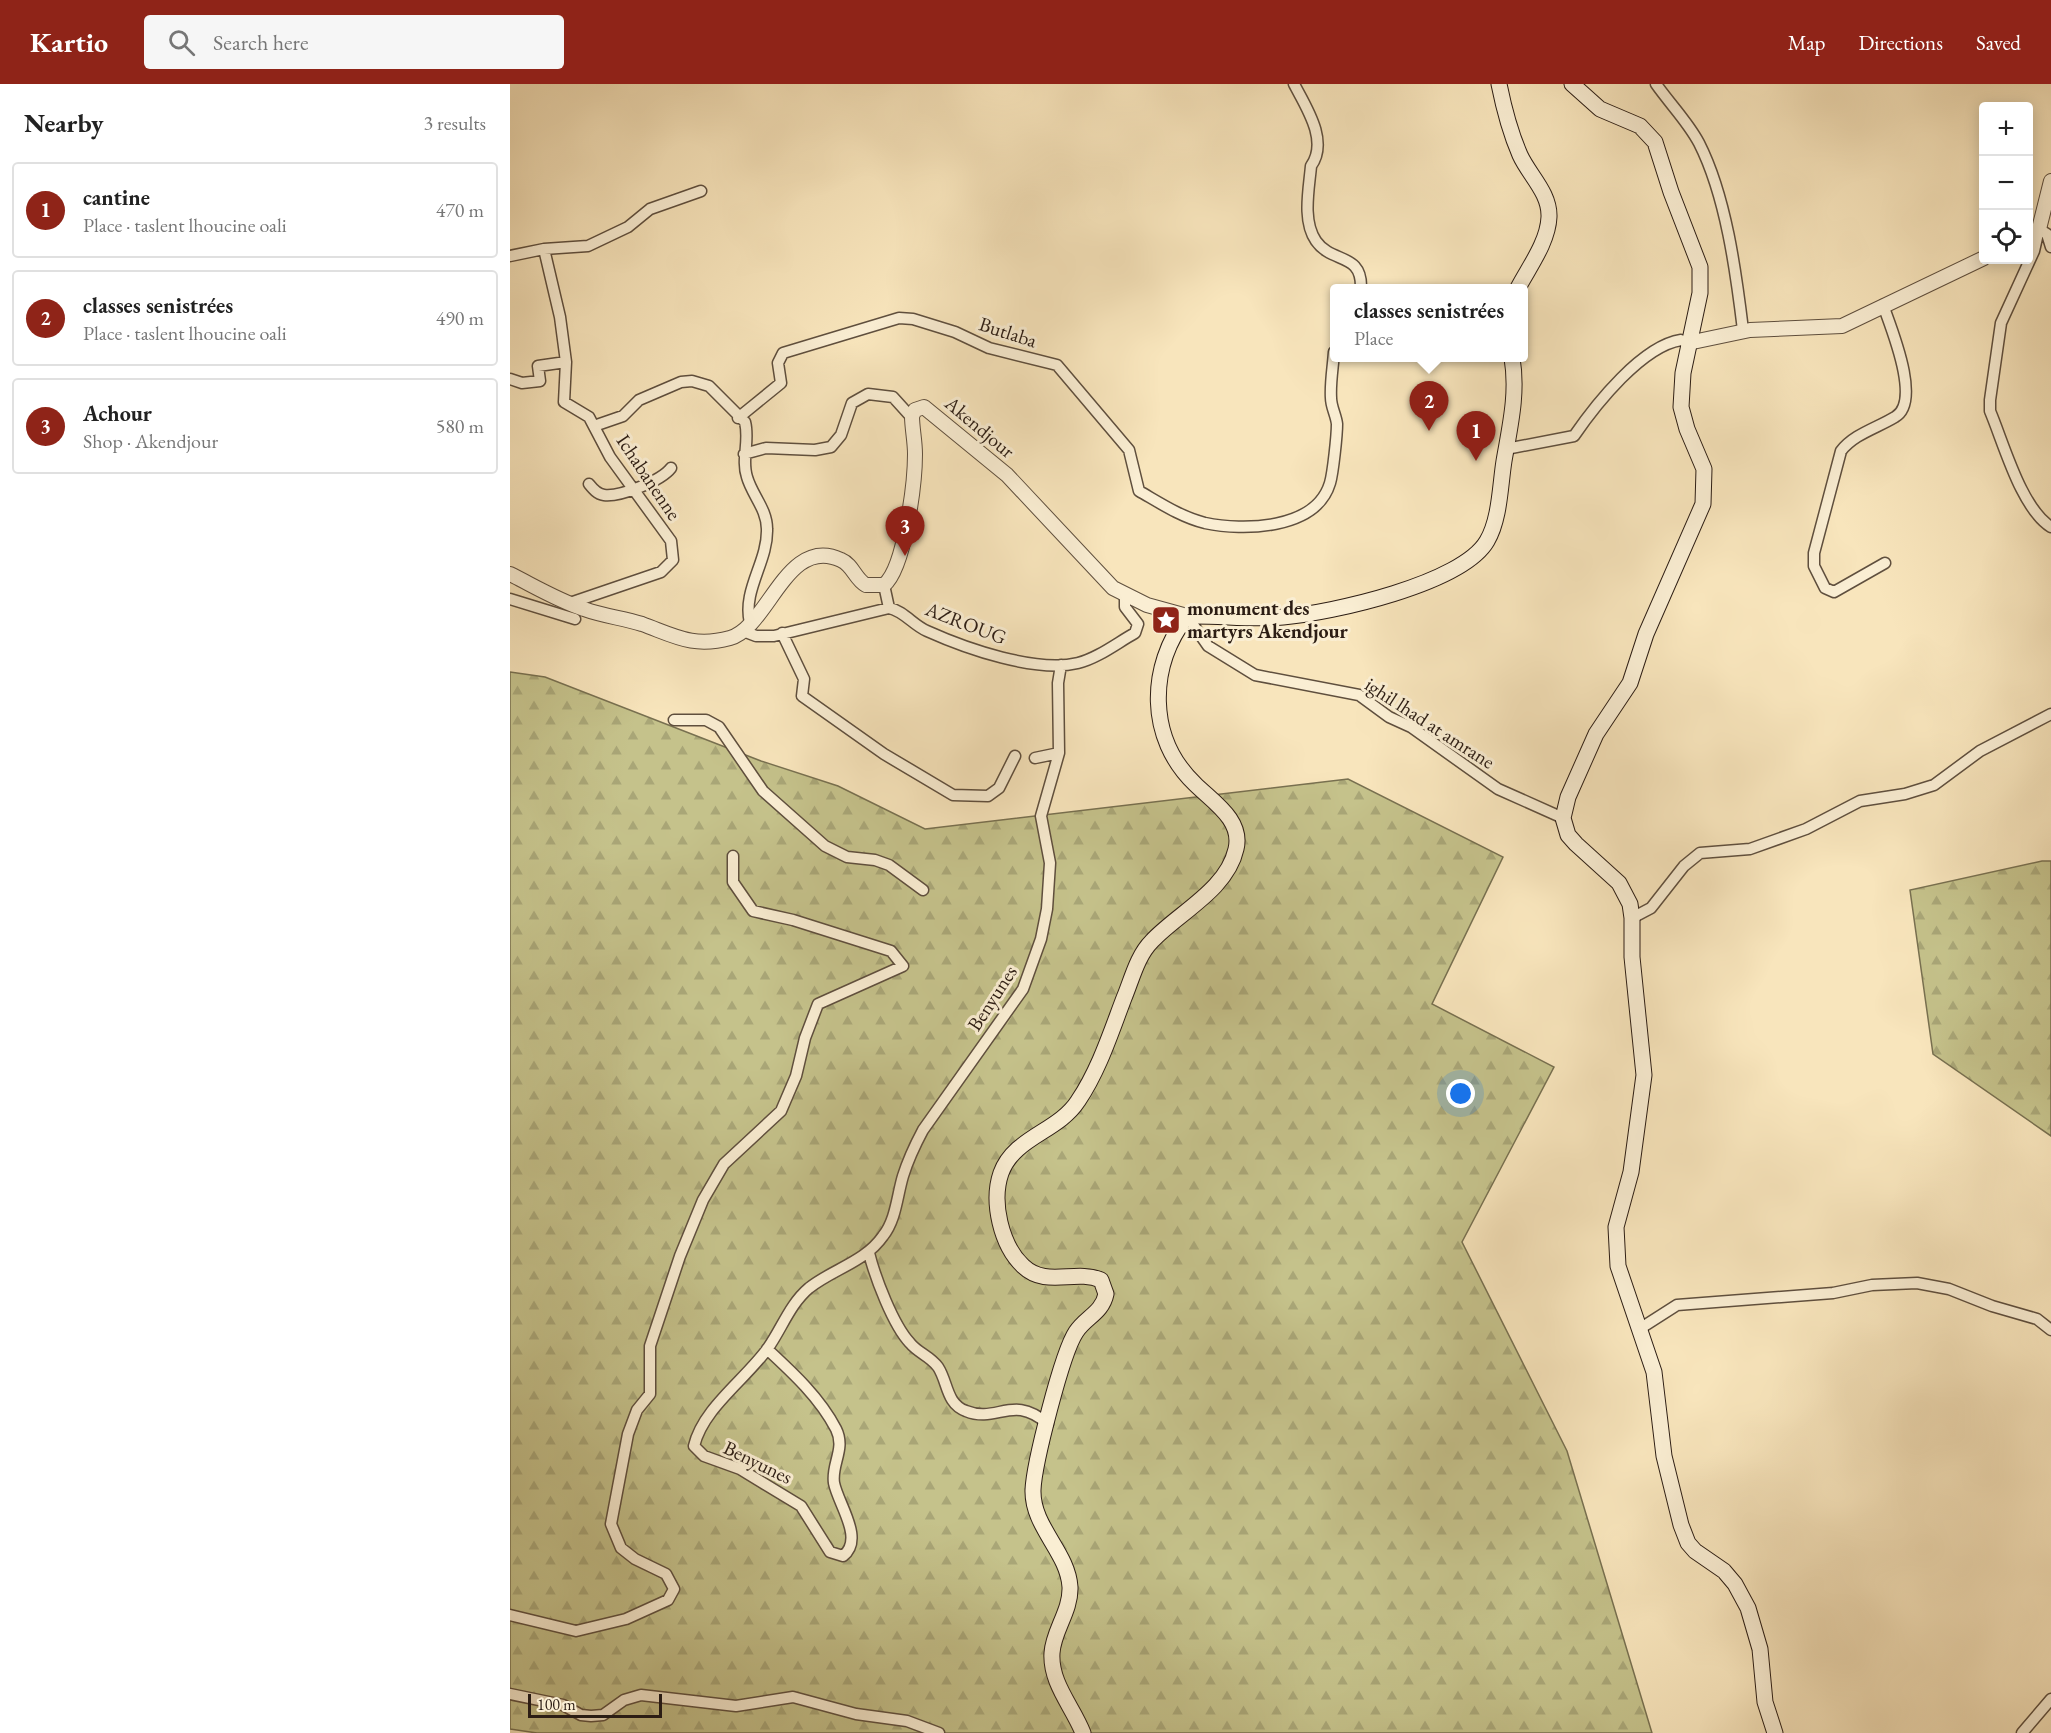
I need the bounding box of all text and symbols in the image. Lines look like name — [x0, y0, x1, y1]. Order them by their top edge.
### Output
search box — [144, 15, 564, 69]
text: Kartio — [30, 24, 108, 60]
icon: search — [165, 26, 198, 59]
text: Search here — [213, 28, 309, 57]
text: Map — [1788, 29, 1825, 56]
text: Directions — [1858, 29, 1943, 56]
text: Saved — [1976, 29, 2021, 56]
map controls — [1979, 102, 2033, 264]
button: + — [1979, 102, 2033, 156]
text: Nearby — [24, 106, 104, 140]
text: 3 results — [423, 110, 486, 136]
button: − — [1979, 156, 2033, 210]
text: cantine — [83, 183, 150, 212]
text: 1 — [40, 197, 51, 223]
text: 470 m — [436, 197, 484, 223]
button: locate — [1979, 210, 2033, 264]
text: Place · taslent lhoucine oali — [83, 212, 287, 238]
popup — [1330, 284, 1528, 362]
text: classes senistrées — [83, 291, 233, 320]
text: classes senistrées — [1354, 296, 1504, 325]
text: 2 — [40, 305, 51, 331]
text: 490 m — [436, 305, 484, 331]
street label: Butlaba — [976, 310, 1040, 354]
text: Place · taslent lhoucine oali — [83, 320, 287, 346]
text: Place — [1354, 325, 1393, 351]
pin: 2 — [1410, 382, 1448, 431]
street label: Akendjour — [939, 390, 1021, 464]
text: Achour — [83, 399, 152, 428]
pin: 1 — [1456, 412, 1496, 461]
text: 3 — [40, 413, 51, 439]
text: 580 m — [436, 413, 484, 439]
text: Shop · Akendjour — [83, 428, 218, 454]
street label: Ichabanenne — [611, 429, 687, 525]
pin: 3 — [886, 506, 924, 556]
street label: AZROUG — [921, 595, 1010, 650]
place label: monument des martyrs Akendjour — [1187, 595, 1349, 644]
place icon: monument des martyrs Akendjour — [1150, 604, 1182, 636]
street label: ighil lhad at amrane — [1360, 671, 1500, 775]
street label: Benyunes — [961, 960, 1023, 1036]
your location — [1446, 1079, 1475, 1108]
street label: Benyunes — [719, 1434, 797, 1490]
scale bar — [528, 1691, 662, 1718]
text: 100 m — [537, 1694, 576, 1715]

